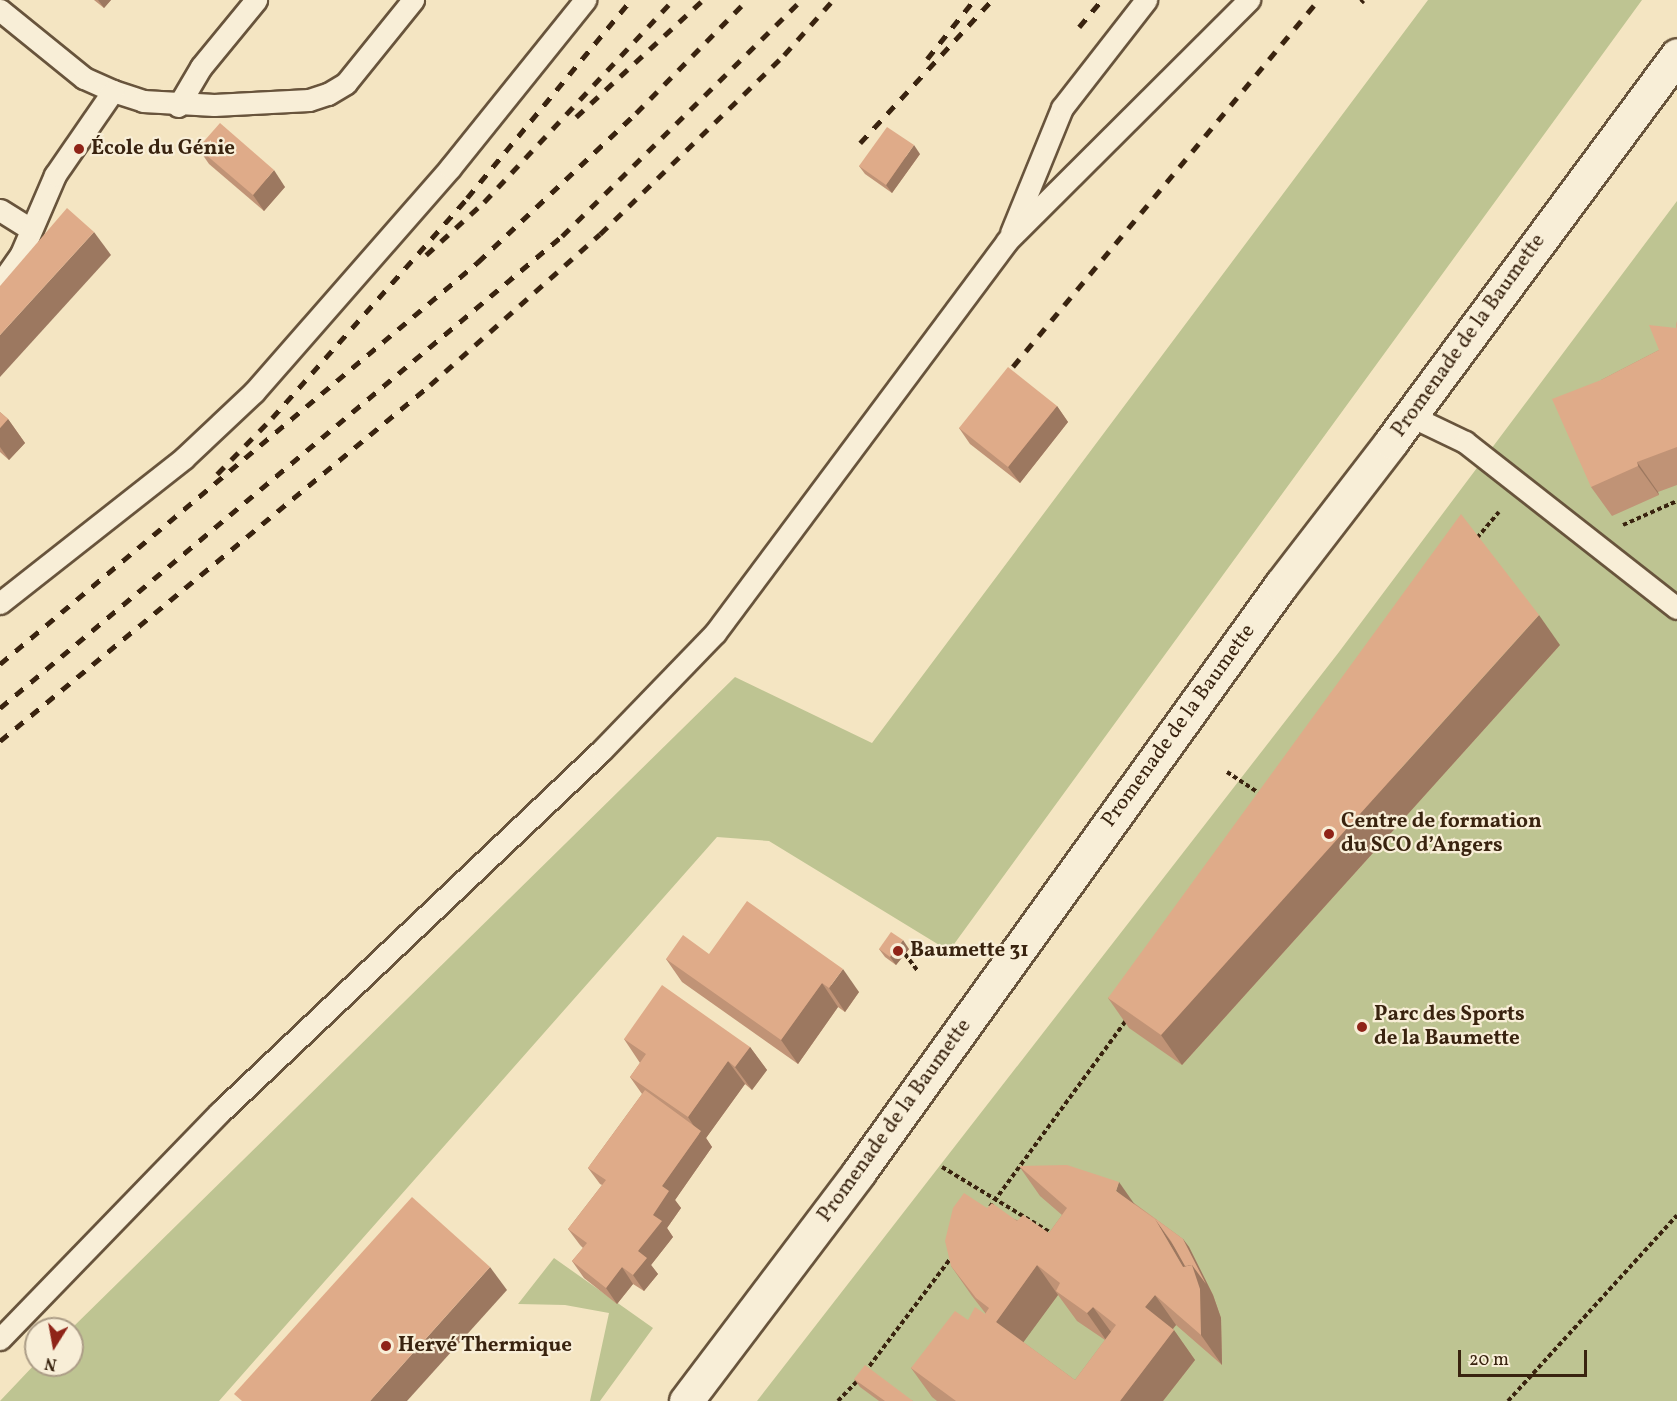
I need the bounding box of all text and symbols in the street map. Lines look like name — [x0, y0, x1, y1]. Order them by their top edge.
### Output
place label: École du Génie — [91, 136, 235, 162]
marker: École du Génie — [72, 142, 86, 156]
street label: Promenade de la Baumette — [1387, 230, 1551, 442]
street label: Promenade de la Baumette — [1097, 620, 1261, 832]
place label: Centre de formation du SCO d’Angers — [1341, 809, 1542, 859]
marker: Centre de formation du SCO d’Angers — [1322, 827, 1336, 841]
place label: Baumette 31 — [910, 938, 1029, 964]
marker: Baumette 31 — [891, 944, 905, 958]
place label: Parc des Sports de la Baumette — [1374, 1002, 1525, 1052]
street label: Promenade de la Baumette — [813, 1015, 977, 1227]
marker: Parc des Sports de la Baumette — [1355, 1020, 1369, 1034]
north arrow — [24, 1317, 84, 1377]
place label: Hervé Thermique — [398, 1333, 572, 1359]
scale bar — [1461, 1338, 1590, 1376]
marker: Hervé Thermique — [379, 1339, 393, 1353]
text: 20 m — [1469, 1348, 1509, 1373]
text: N — [43, 1351, 59, 1375]

